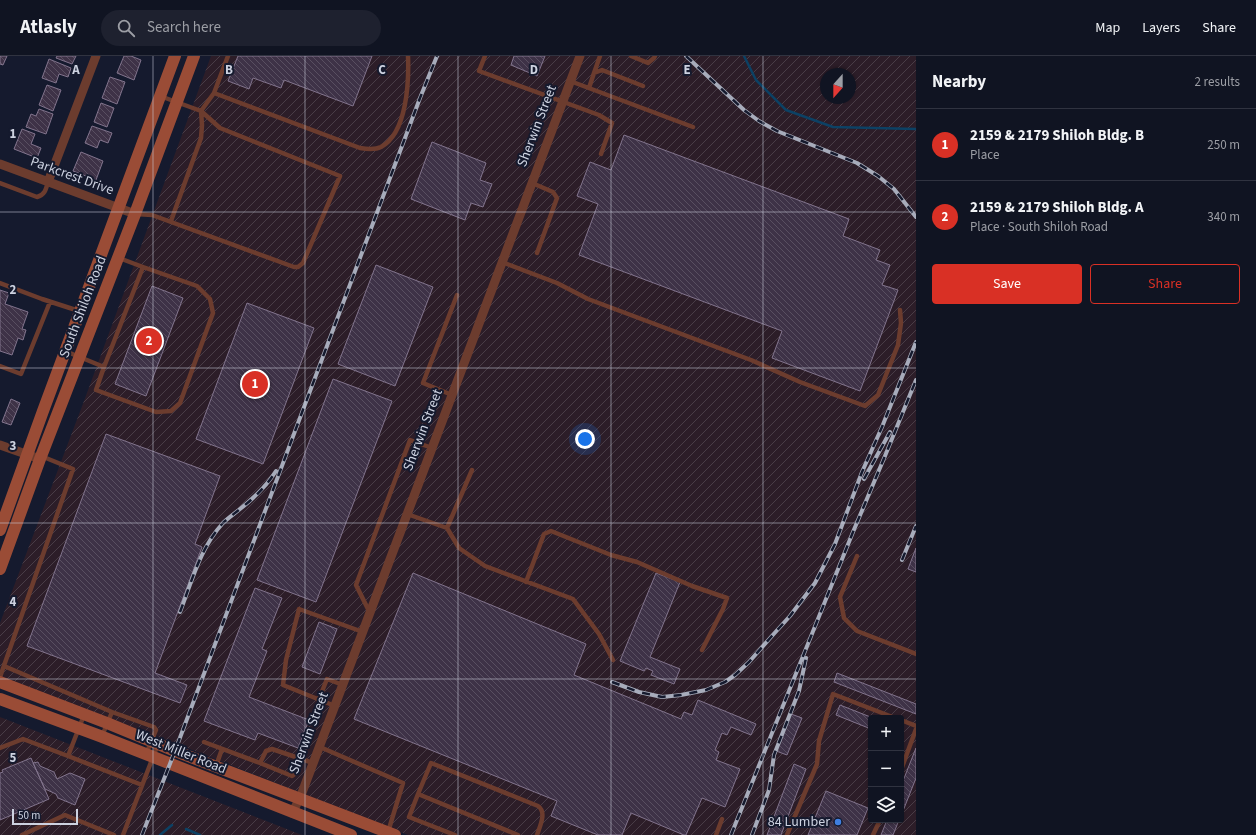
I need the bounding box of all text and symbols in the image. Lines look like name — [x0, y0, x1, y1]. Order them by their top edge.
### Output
search box — [101, 10, 381, 46]
text: Atlasly — [20, 14, 77, 41]
icon: search — [115, 17, 137, 39]
text: Search here — [147, 17, 221, 38]
text: Map — [1095, 18, 1120, 38]
text: Layers — [1142, 18, 1180, 38]
text: Share — [1202, 18, 1236, 38]
text: A — [71, 61, 80, 79]
text: B — [225, 61, 233, 79]
text: C — [378, 61, 386, 79]
text: D — [530, 61, 538, 79]
text: E — [683, 61, 691, 79]
north arrow — [820, 68, 856, 104]
text: Nearby — [932, 70, 986, 94]
text: 2 results — [1195, 73, 1240, 91]
street label: Sherwin Street — [512, 82, 562, 170]
text: 1 — [10, 125, 17, 143]
text: 2159 & 2179 Shiloh Bldg. B — [970, 125, 1144, 146]
text: 1 — [942, 136, 948, 154]
text: 250 m — [1207, 136, 1240, 154]
text: Place — [970, 146, 999, 164]
street label: Parkcrest Drive — [27, 152, 117, 200]
text: 2159 & 2179 Shiloh Bldg. A — [970, 197, 1144, 218]
text: 2 — [942, 208, 948, 226]
text: 340 m — [1207, 208, 1240, 226]
text: Place · South Shiloh Road — [970, 218, 1108, 236]
street label: South Shiloh Road — [54, 253, 112, 361]
button: Save — [932, 264, 1082, 304]
button: Share — [1090, 264, 1240, 304]
text: 2 — [10, 281, 17, 299]
pin: 2 — [136, 326, 162, 356]
pin: 1 — [242, 369, 268, 399]
street label: Sherwin Street — [398, 386, 448, 474]
your location — [575, 429, 595, 449]
text: 3 — [10, 437, 17, 455]
text: 4 — [10, 593, 17, 611]
street label: Sherwin Street — [284, 689, 334, 777]
map controls — [868, 715, 904, 823]
button: + — [868, 715, 904, 751]
street label: West Miller Road — [133, 725, 229, 779]
text: 5 — [10, 749, 17, 767]
button: − — [868, 751, 904, 787]
button: layers — [868, 787, 904, 823]
scale bar — [12, 807, 78, 826]
text: 50 m — [18, 808, 40, 823]
place label: 84 Lumber — [768, 812, 830, 832]
marker: 84 Lumber — [833, 817, 843, 827]

